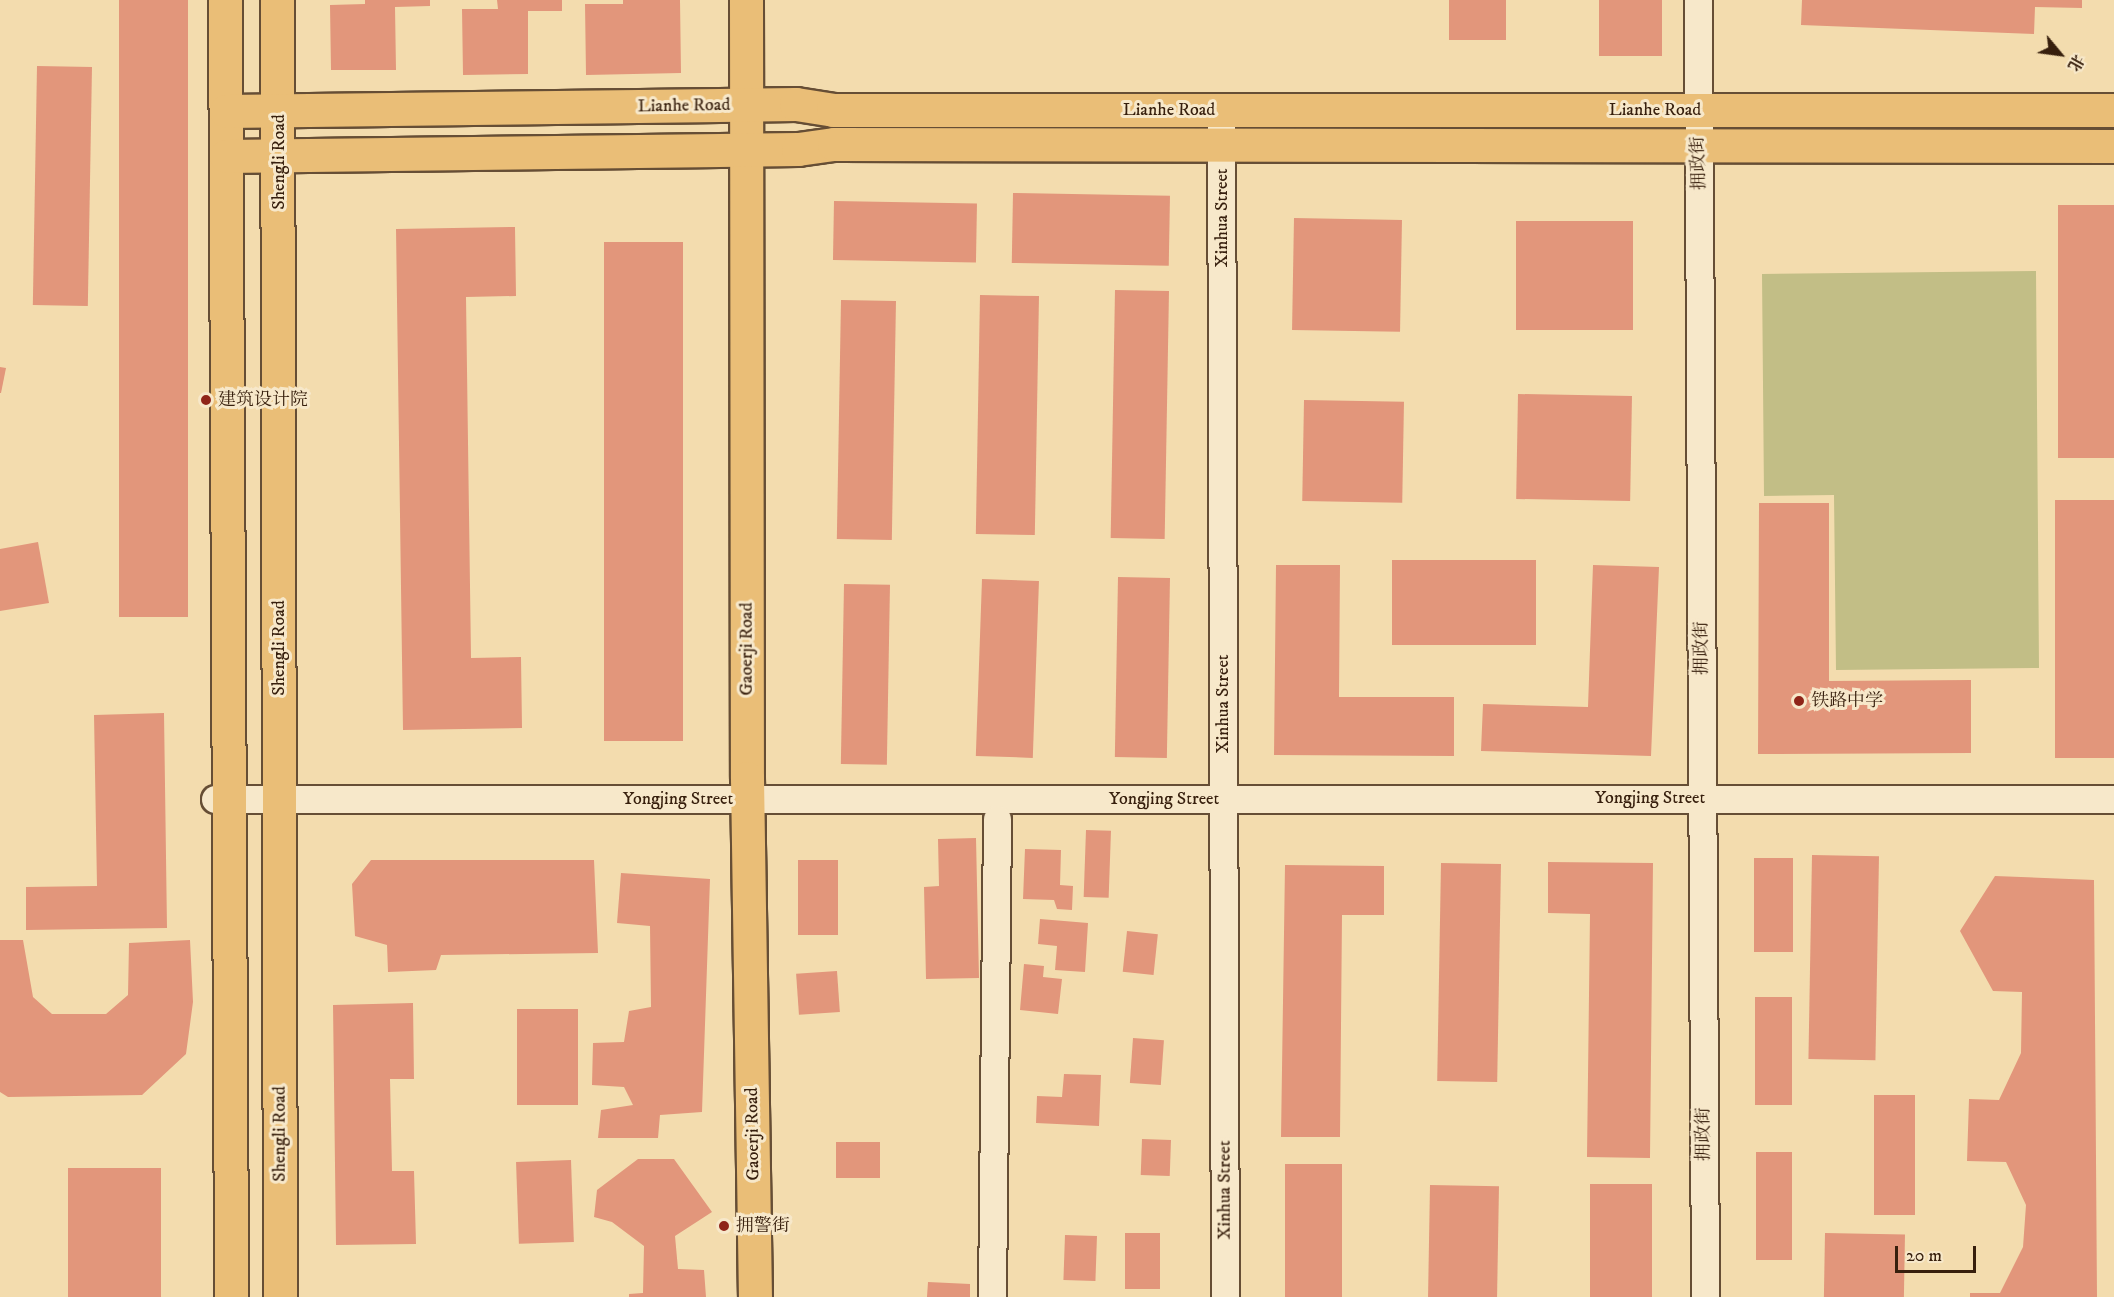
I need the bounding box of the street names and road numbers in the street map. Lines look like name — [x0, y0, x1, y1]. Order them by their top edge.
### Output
street label: Lianhe Road — [638, 94, 730, 118]
street label: Lianhe Road — [1123, 99, 1215, 121]
street label: Lianhe Road — [1609, 99, 1701, 121]
street label: Shengli Road — [268, 114, 290, 210]
street label: 拥政街 — [1687, 136, 1711, 190]
street label: Xinhua Street — [1211, 168, 1233, 268]
street label: Shengli Road — [268, 600, 290, 696]
street label: Gaoerji Road — [736, 602, 758, 696]
street label: 拥政街 — [1691, 621, 1713, 675]
street label: Xinhua Street — [1212, 654, 1234, 754]
street label: Yongjing Street — [1595, 787, 1705, 809]
street label: Yongjing Street — [623, 788, 733, 810]
street label: Yongjing Street — [1109, 788, 1219, 810]
street label: Shengli Road — [269, 1086, 291, 1182]
street label: Gaoerji Road — [741, 1087, 765, 1181]
street label: 拥政街 — [1693, 1107, 1715, 1161]
street label: Xinhua Street — [1214, 1140, 1236, 1240]

